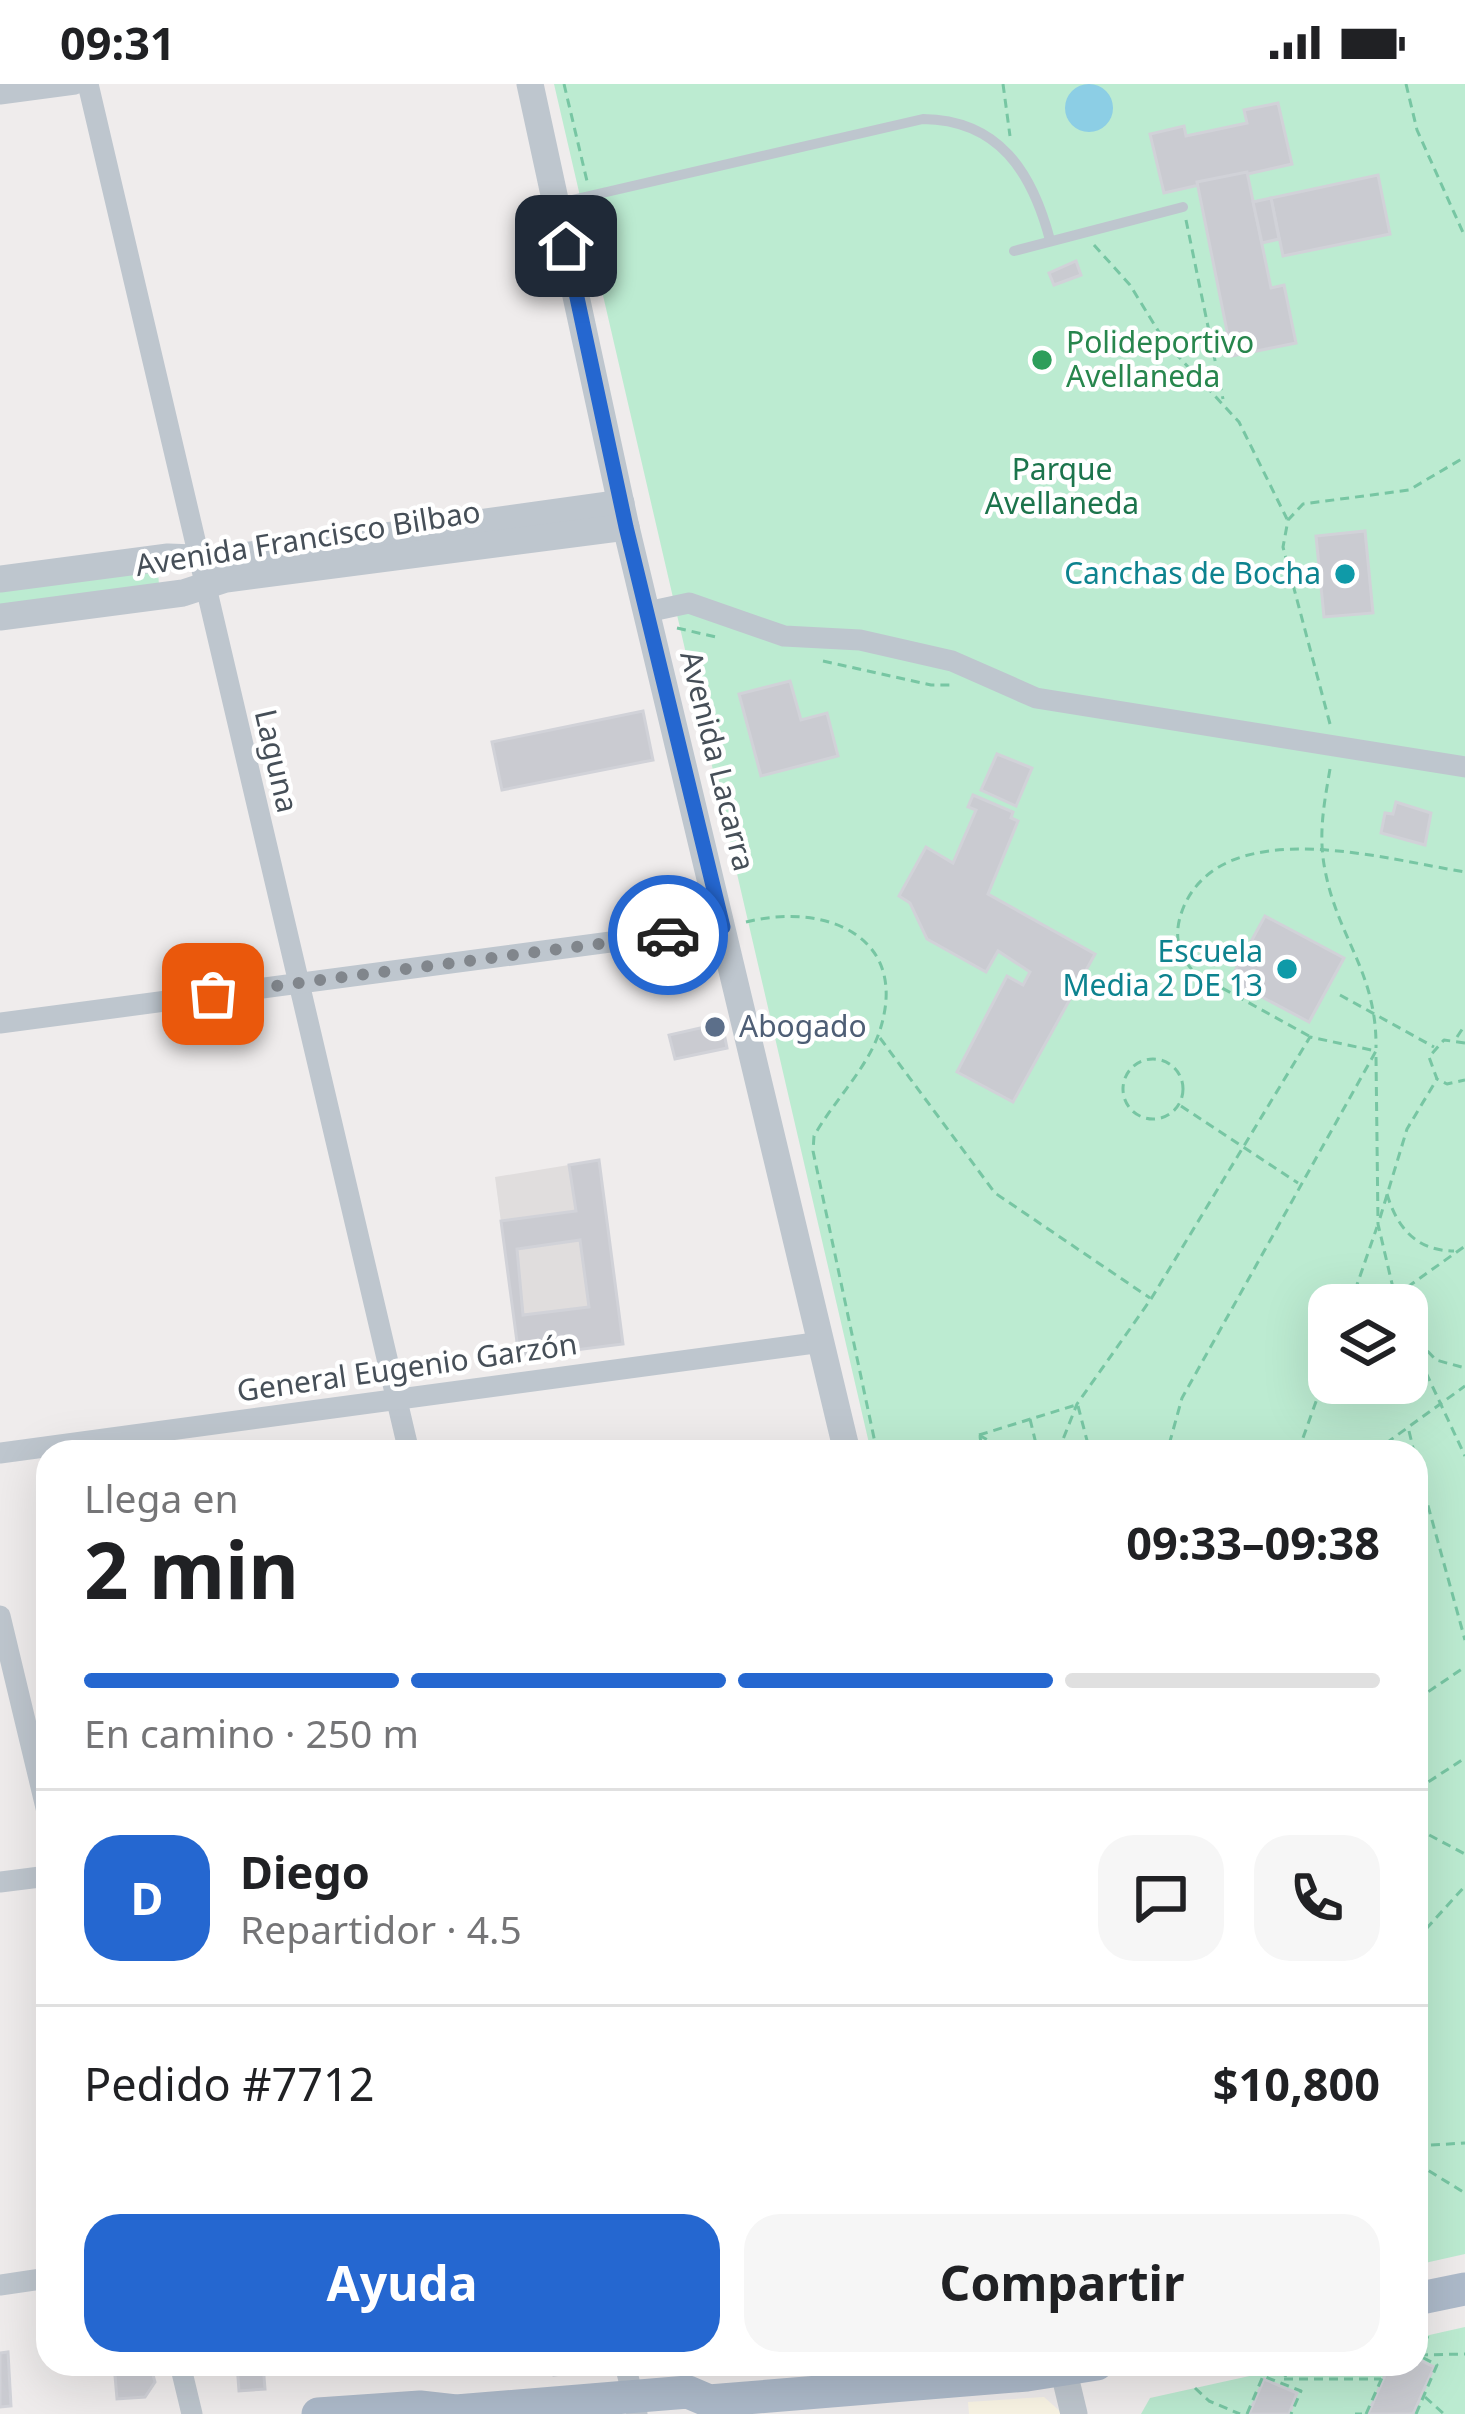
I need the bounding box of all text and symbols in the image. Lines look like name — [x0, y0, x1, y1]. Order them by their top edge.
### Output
text: 09:31 — [60, 12, 176, 73]
pin — [515, 195, 617, 297]
icon: home — [533, 213, 599, 279]
place label: Polideportivo Avellaneda — [1066, 321, 1254, 396]
marker: Polideportivo Avellaneda — [1029, 347, 1055, 373]
park label: Parque Avellaneda — [985, 448, 1139, 523]
street label: Avenida Francisco Bilbao — [132, 490, 483, 585]
place label: Canchas de Bocha — [1064, 552, 1321, 593]
marker: Canchas de Bocha — [1332, 561, 1358, 587]
street label: Avenida Lacarra — [671, 646, 766, 875]
street label: Laguna — [246, 705, 309, 816]
courier — [608, 875, 728, 995]
icon: car — [635, 902, 701, 968]
place label: Escuela Media 2 DE 13 — [1062, 930, 1263, 1005]
pin — [162, 943, 264, 1045]
marker: Escuela Media 2 DE 13 — [1274, 956, 1300, 982]
icon: bag — [180, 961, 246, 1027]
place label: Abogado — [739, 1005, 867, 1046]
marker: Abogado — [702, 1014, 728, 1040]
map controls — [1308, 1284, 1428, 1404]
button: layers — [1308, 1284, 1428, 1404]
street label: General Eugenio Garzón — [234, 1322, 580, 1411]
text: Llega en — [84, 1471, 239, 1524]
text: 09:33–09:38 — [1126, 1512, 1380, 1573]
text: 2 min — [84, 1516, 299, 1622]
text: En camino · 250 m — [84, 1706, 419, 1759]
button: chat — [1098, 1835, 1224, 1961]
button: phone — [1254, 1835, 1380, 1961]
text: Diego — [240, 1841, 370, 1902]
text: D — [131, 1867, 163, 1928]
text: Repartidor · 4.5 — [240, 1902, 522, 1955]
text: Pedido #7712 — [84, 2053, 375, 2114]
text: $10,800 — [1213, 2053, 1380, 2114]
button: Ayuda — [84, 2214, 720, 2352]
button: Compartir — [744, 2214, 1380, 2352]

